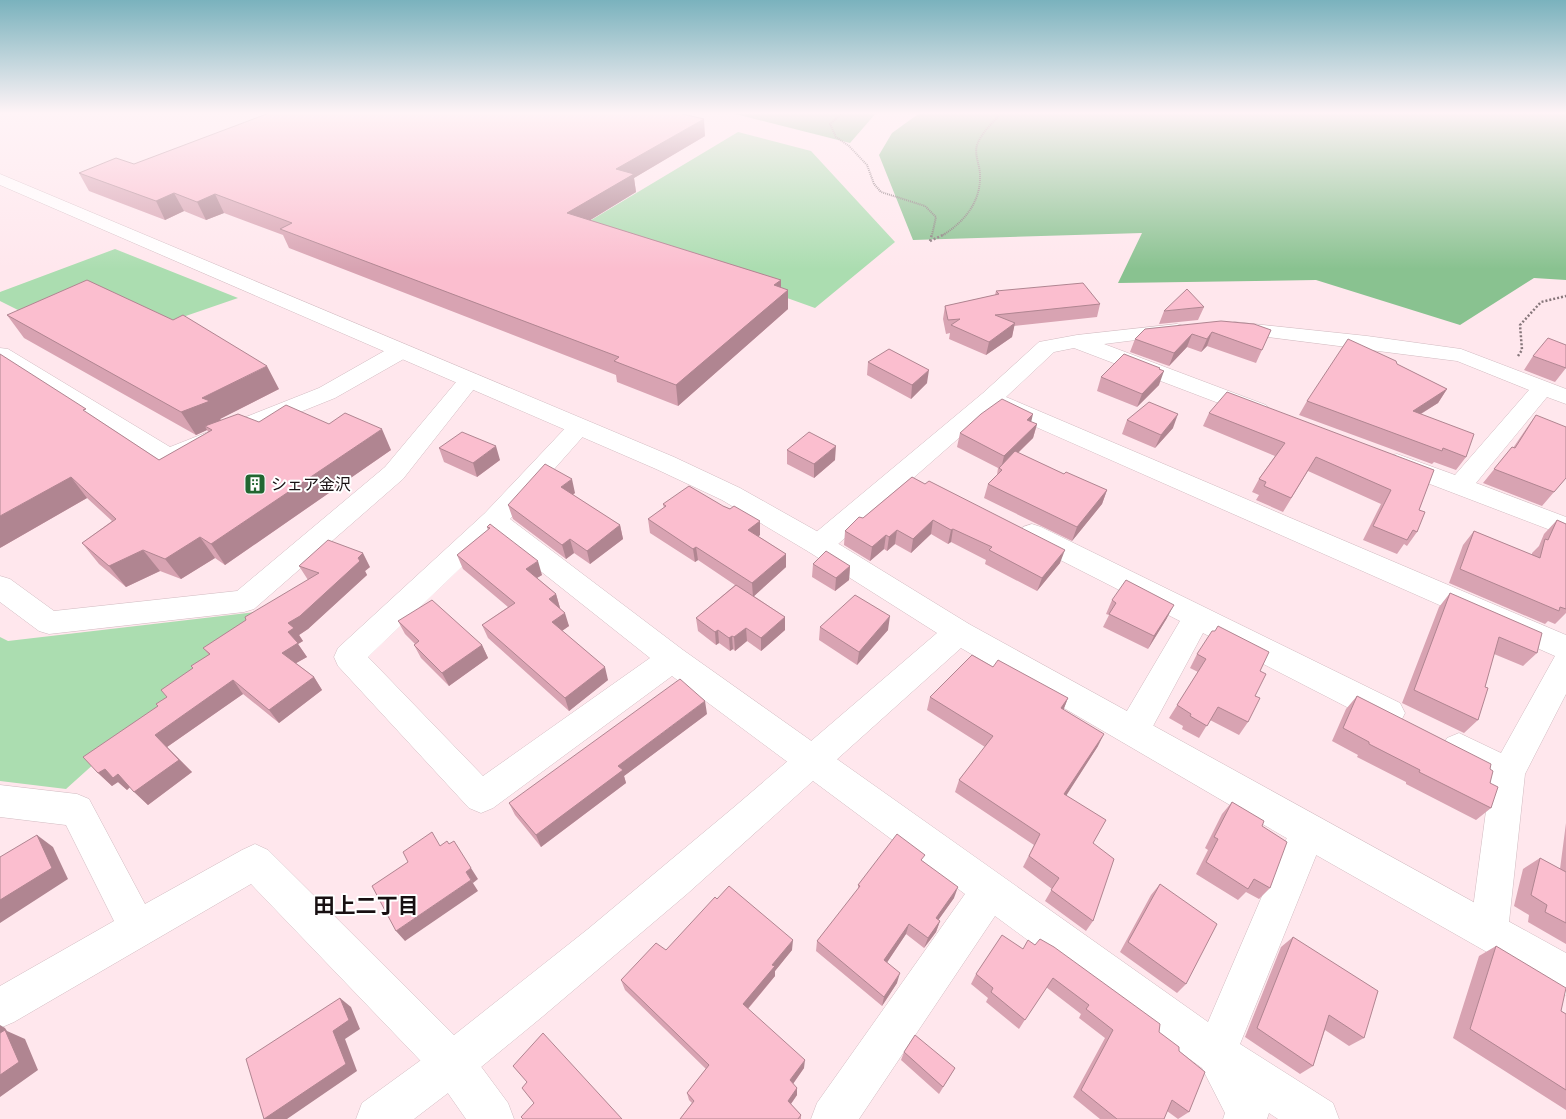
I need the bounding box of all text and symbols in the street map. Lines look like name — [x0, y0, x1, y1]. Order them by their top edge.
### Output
building icon: シェア金沢 — [243, 472, 267, 496]
place label: シェア金沢 — [271, 476, 351, 495]
district label: 田上二丁目 — [314, 894, 419, 919]

